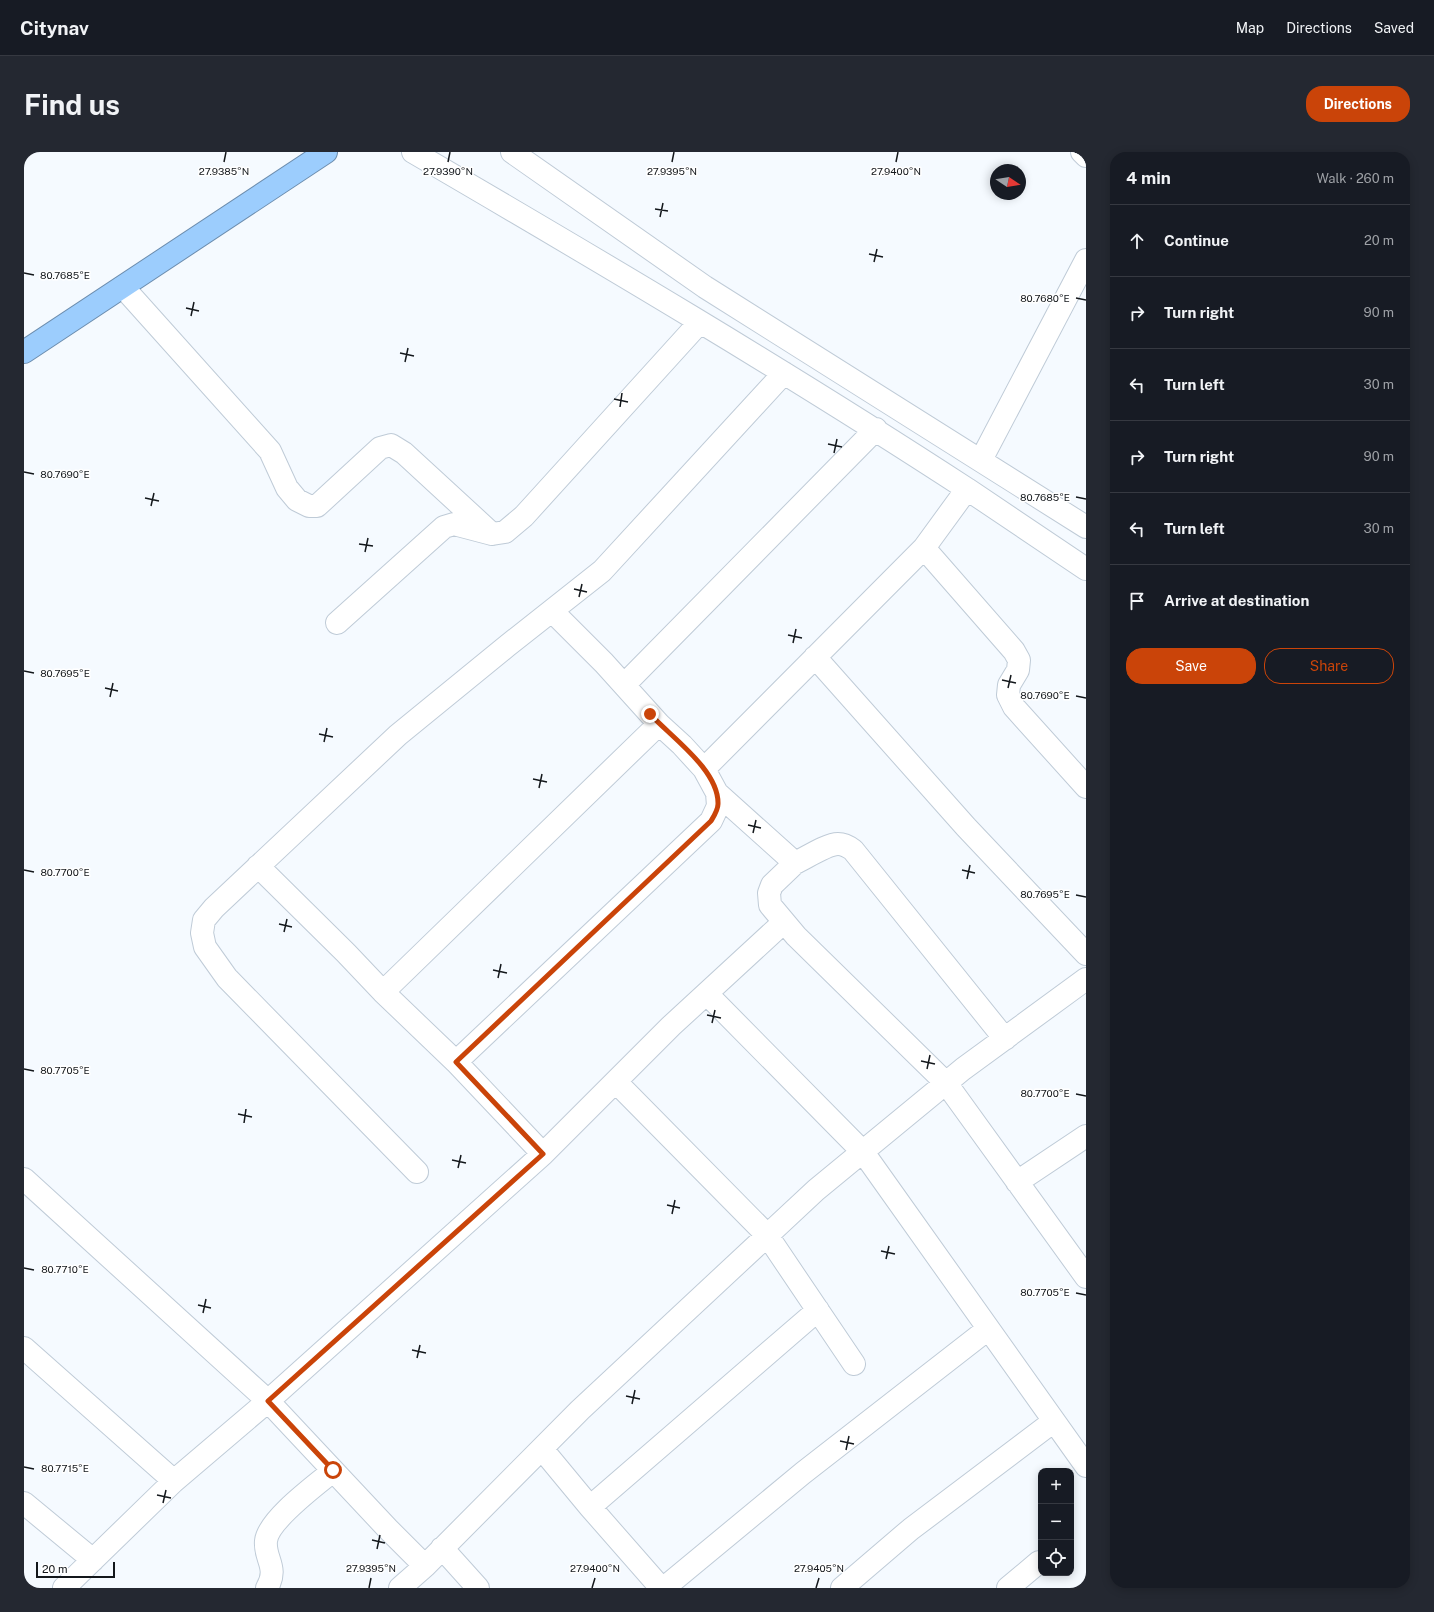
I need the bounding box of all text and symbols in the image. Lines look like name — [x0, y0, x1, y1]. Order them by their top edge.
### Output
text: Citynav — [20, 17, 89, 39]
text: Map — [1236, 20, 1264, 36]
text: Directions — [1286, 20, 1352, 36]
text: Saved — [1374, 20, 1414, 36]
button: Directions — [1306, 86, 1410, 122]
text: Find us — [24, 88, 120, 121]
north arrow — [990, 164, 1026, 200]
text: 27.9385°N — [199, 165, 249, 177]
text: 27.9390°N — [423, 165, 473, 177]
text: 27.9395°N — [647, 165, 697, 177]
text: 27.9400°N — [871, 165, 921, 177]
text: 4 min — [1126, 168, 1171, 188]
text: Walk · 260 m — [1316, 171, 1394, 186]
icon: ahead — [1126, 230, 1148, 252]
text: Continue — [1164, 232, 1229, 249]
text: 20 m — [1364, 233, 1394, 248]
text: 80.7685°E — [40, 269, 90, 281]
text: 80.7680°E — [1020, 292, 1070, 304]
icon: right — [1126, 302, 1148, 324]
text: Turn right — [1164, 304, 1234, 321]
text: 90 m — [1364, 305, 1394, 320]
icon: left — [1126, 374, 1148, 396]
text: Turn left — [1164, 376, 1225, 393]
text: 30 m — [1364, 377, 1394, 392]
icon: right — [1126, 446, 1148, 468]
text: Turn right — [1164, 448, 1234, 465]
text: 90 m — [1364, 449, 1394, 464]
text: 80.7690°E — [40, 468, 90, 480]
text: 80.7685°E — [1020, 491, 1070, 503]
icon: left — [1126, 518, 1148, 540]
text: Turn left — [1164, 520, 1225, 537]
text: 30 m — [1364, 521, 1394, 536]
icon: arrive — [1126, 590, 1148, 612]
text: Arrive at destination — [1164, 592, 1309, 609]
button: Save — [1126, 648, 1256, 684]
button: Share — [1264, 648, 1394, 684]
text: 80.7695°E — [40, 667, 90, 679]
text: 80.7690°E — [1020, 689, 1070, 701]
route end — [641, 705, 659, 723]
text: 80.7700°E — [40, 866, 90, 878]
text: 80.7695°E — [1020, 888, 1070, 900]
text: 80.7705°E — [40, 1064, 90, 1076]
text: 80.7700°E — [1020, 1087, 1070, 1099]
text: 80.7710°E — [41, 1263, 89, 1275]
text: 80.7705°E — [1020, 1286, 1070, 1298]
route start — [324, 1461, 342, 1479]
text: 80.7715°E — [41, 1462, 89, 1474]
map controls — [1038, 1468, 1074, 1576]
button: + — [1038, 1468, 1074, 1504]
button: − — [1038, 1504, 1074, 1540]
button: locate — [1038, 1540, 1074, 1576]
scale bar — [36, 1560, 115, 1579]
text: 27.9395°N — [346, 1562, 396, 1574]
text: 27.9400°N — [570, 1562, 620, 1574]
text: 27.9405°N — [794, 1562, 844, 1574]
text: 20 m — [42, 1563, 67, 1575]

